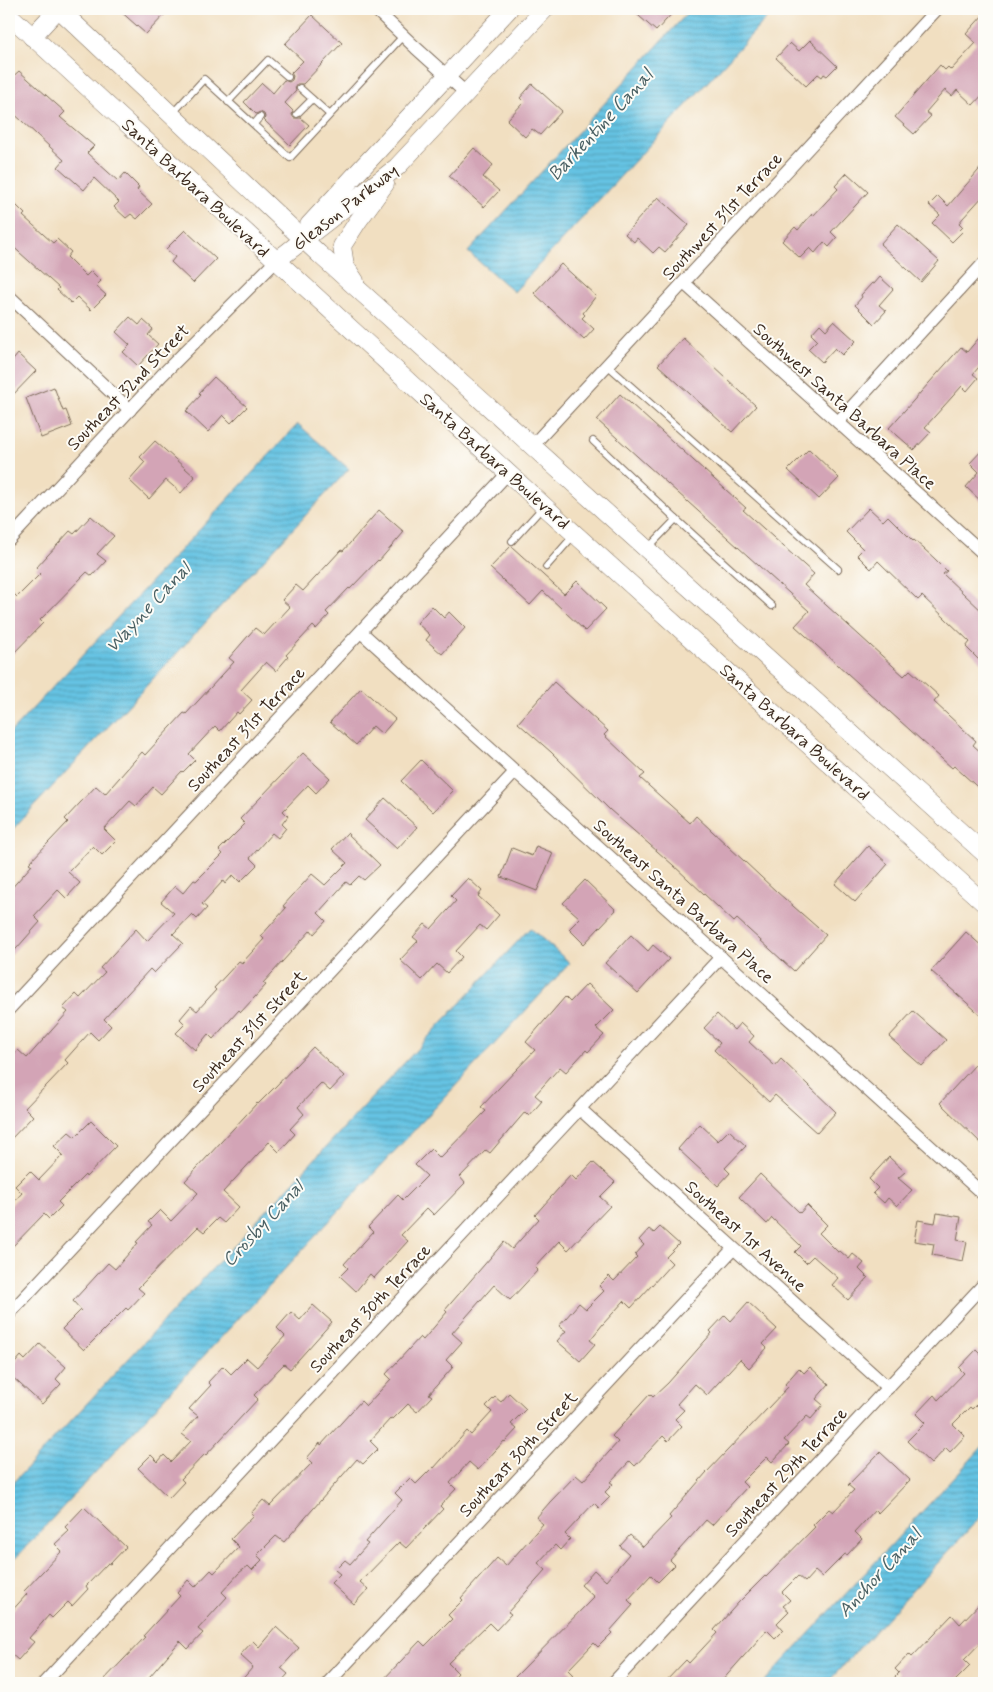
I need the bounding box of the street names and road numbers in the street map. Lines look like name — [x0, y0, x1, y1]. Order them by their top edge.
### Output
street label: Santa Barbara Boulevard — [116, 114, 275, 264]
street label: Southwest 31st Terrace — [657, 147, 788, 286]
street label: Gleason Parkway — [288, 159, 404, 257]
street label: Southwest Santa Barbara Place — [747, 318, 941, 496]
street label: Southeast 32nd Street — [62, 319, 195, 456]
street label: Santa Barbara Boulevard — [414, 388, 575, 536]
street label: Santa Barbara Boulevard — [714, 659, 875, 807]
street label: Southeast 31st Terrace — [182, 662, 311, 798]
street label: Southeast Santa Barbara Place — [588, 814, 779, 990]
street label: Southeast 31st Street — [187, 965, 313, 1098]
street label: Southeast 1st Avenue — [679, 1176, 811, 1298]
street label: Southeast 30th Terrace — [305, 1239, 437, 1378]
street label: Southeast 30th Street — [454, 1386, 584, 1523]
street label: Southeast 29th Terrace — [720, 1402, 853, 1543]

